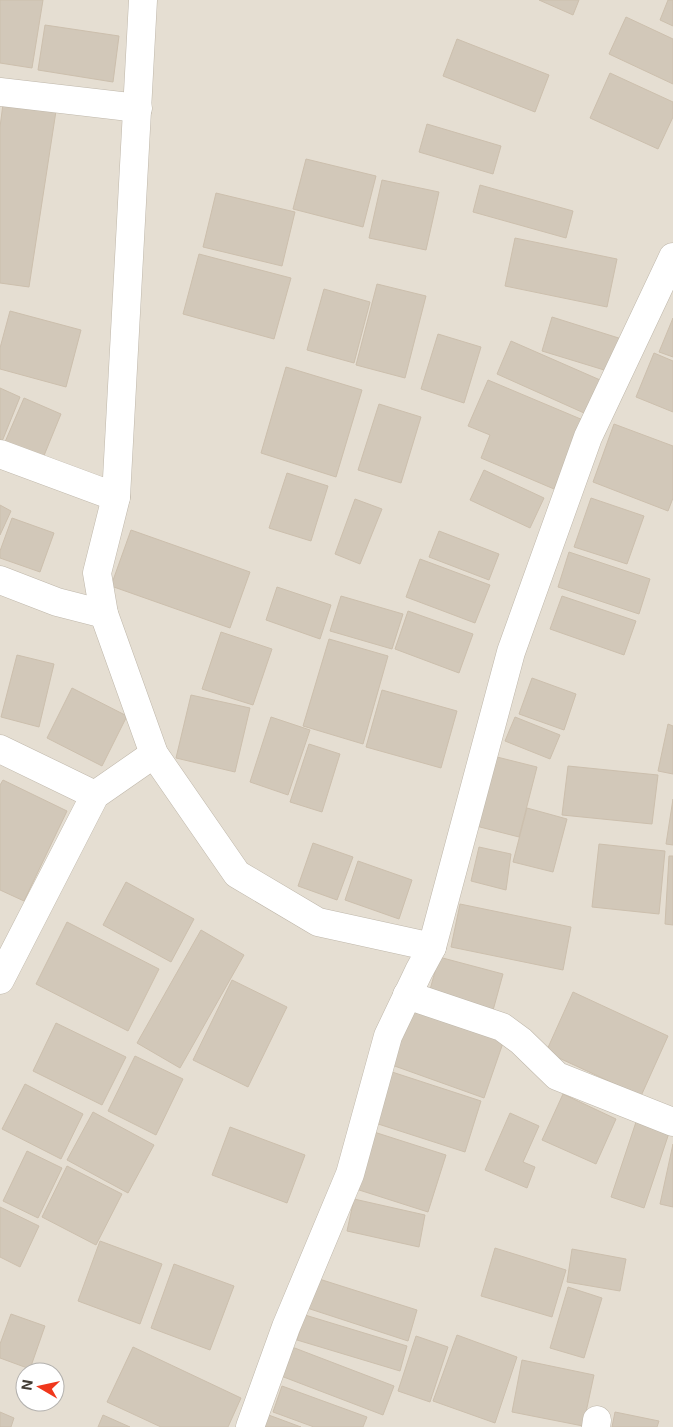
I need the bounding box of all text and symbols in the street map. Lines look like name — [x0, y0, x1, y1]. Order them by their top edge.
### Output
north arrow — [15, 1362, 65, 1412]
text: N — [17, 1378, 36, 1391]

